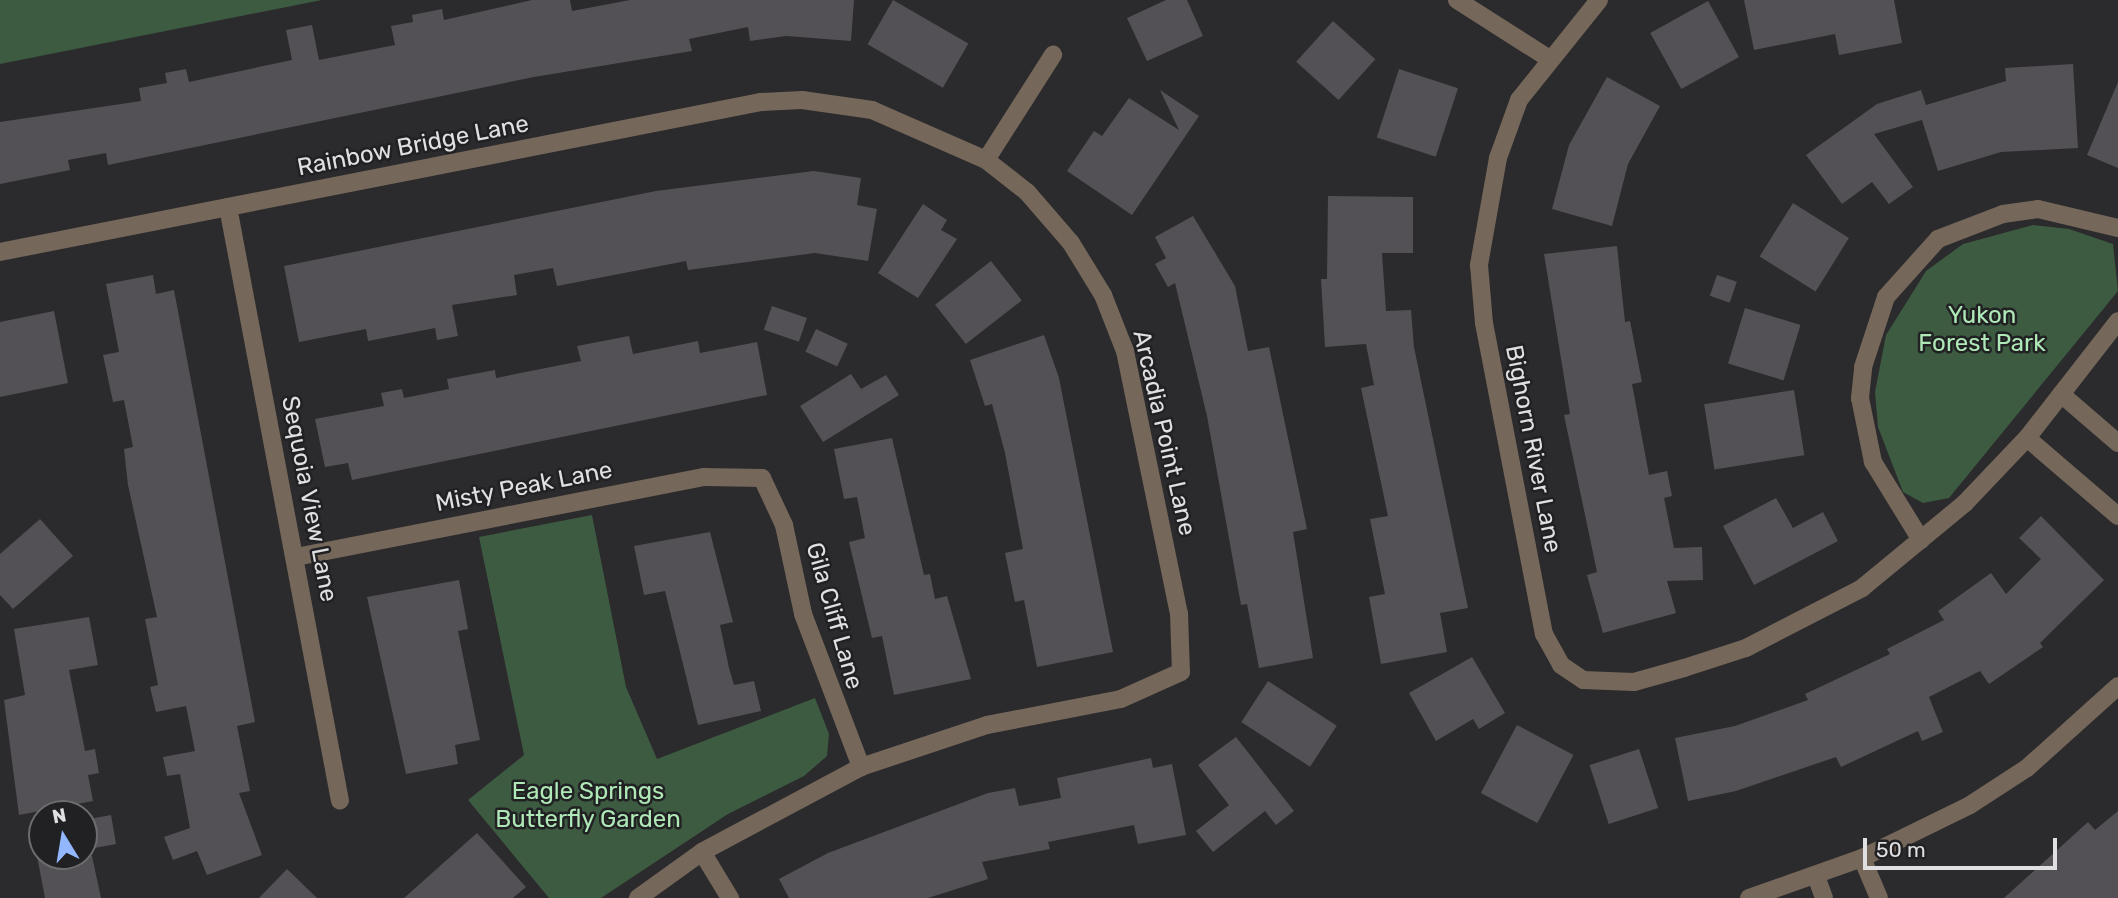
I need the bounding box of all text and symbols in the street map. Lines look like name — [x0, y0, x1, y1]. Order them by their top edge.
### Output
street label: Rainbow Bridge Lane — [295, 109, 531, 183]
park label: Yukon Forest Park — [1918, 302, 2046, 358]
street label: Arcadia Point Lane — [1126, 328, 1202, 538]
street label: Bighorn River Lane — [1499, 342, 1567, 556]
street label: Sequoia View Lane — [275, 393, 343, 605]
street label: Misty Peak Lane — [433, 456, 615, 518]
street label: Gila Cliff Lane — [799, 539, 869, 693]
park label: Eagle Springs Butterfly Garden — [495, 778, 681, 834]
north arrow — [28, 800, 98, 870]
text: N — [50, 803, 68, 828]
scale bar — [1866, 824, 2060, 868]
text: 50 m — [1876, 837, 1926, 862]

